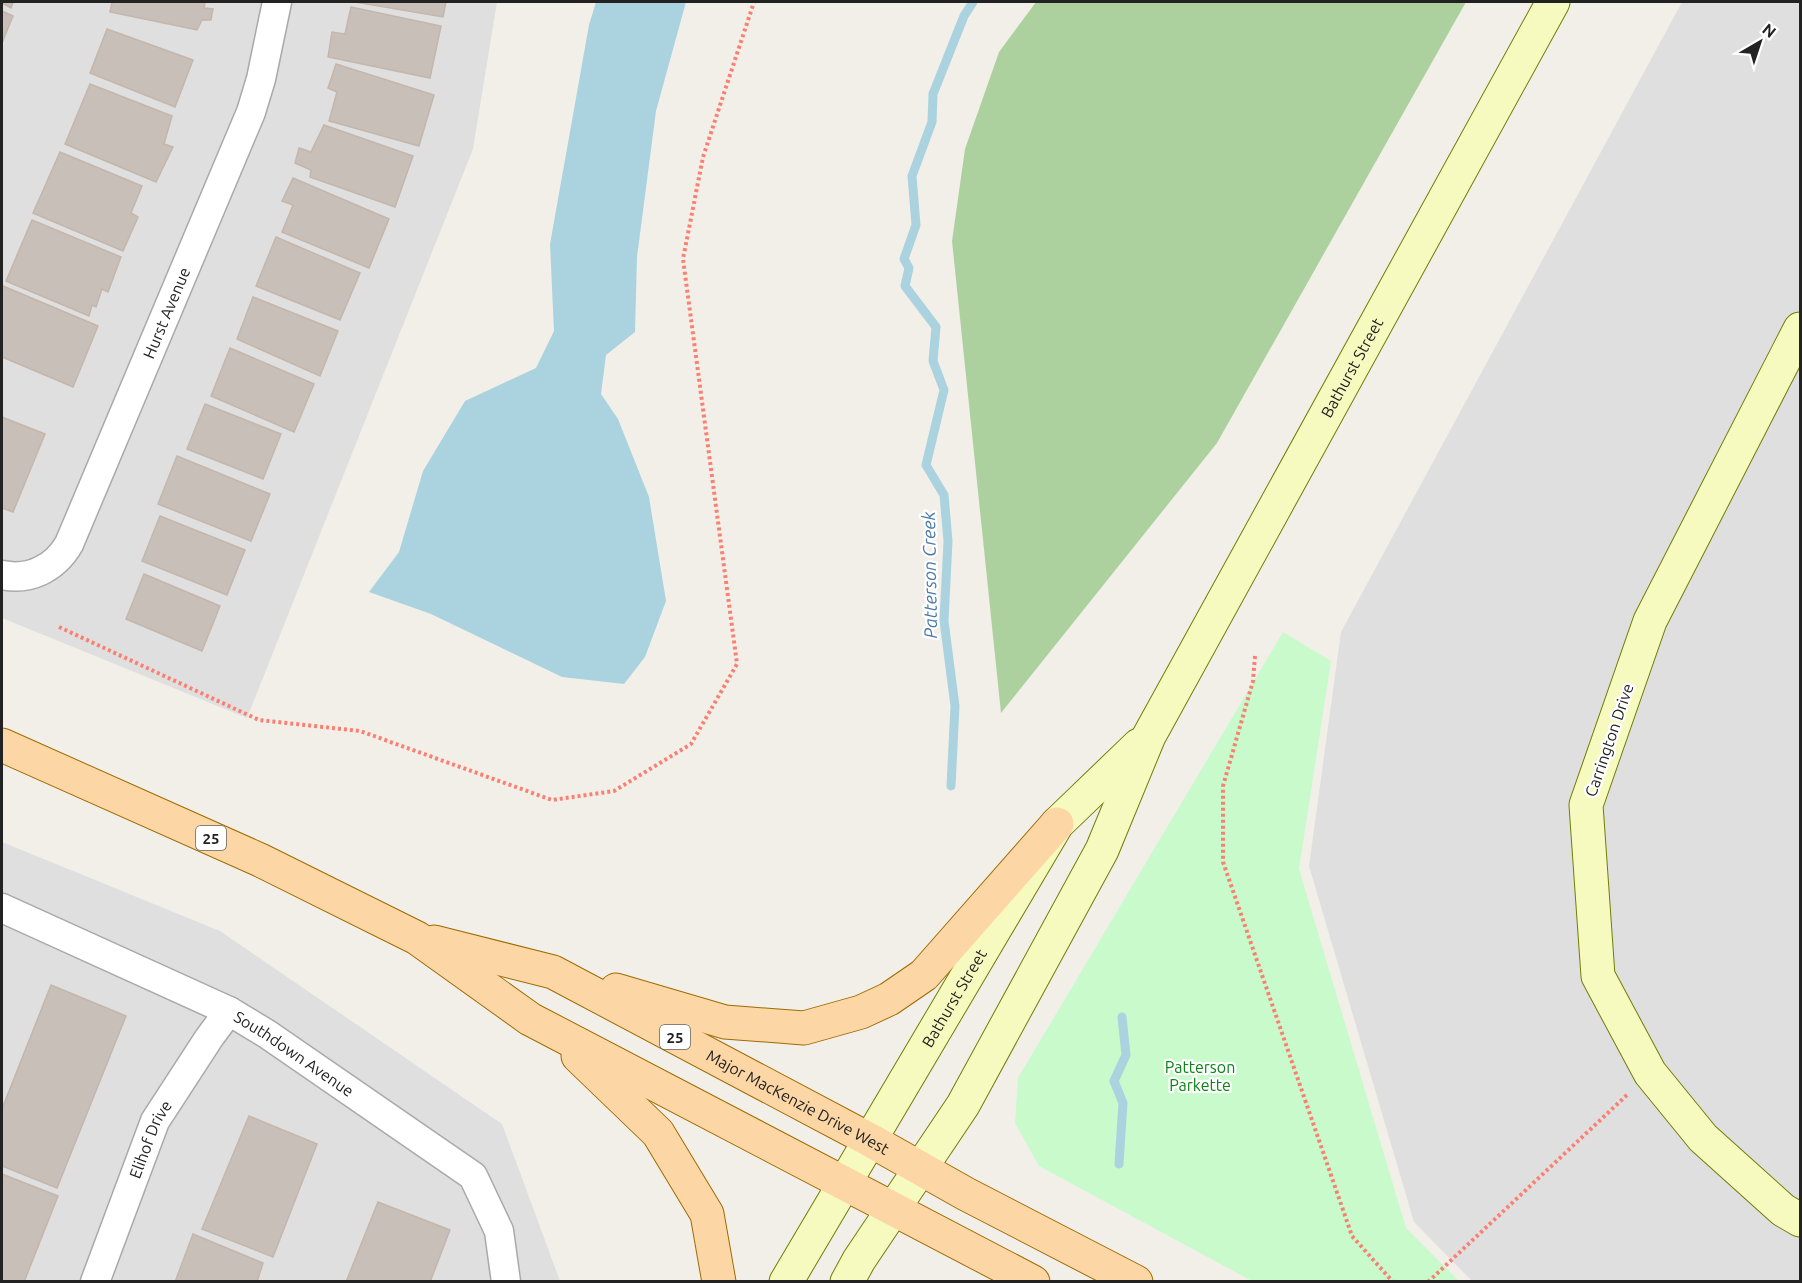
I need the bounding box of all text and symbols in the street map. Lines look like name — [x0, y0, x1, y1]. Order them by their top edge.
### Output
north arrow — [1730, 12, 1790, 72]
text: N — [1759, 20, 1780, 41]
street label: Hurst Avenue — [139, 264, 194, 361]
street label: Bathurst Street — [1317, 314, 1387, 420]
water label: Patterson Creek — [918, 510, 940, 639]
street label: Carrington Drive — [1581, 681, 1637, 799]
road number: 25 — [196, 826, 226, 850]
street label: Bathurst Street — [918, 945, 990, 1050]
street label: Southdown Avenue — [231, 1007, 357, 1100]
road number: 25 — [660, 1025, 690, 1049]
street label: Major MacKenzie Drive West — [704, 1046, 893, 1158]
park label: Patterson Parkette — [1165, 1058, 1235, 1094]
street label: Elihof Drive — [125, 1097, 175, 1181]

